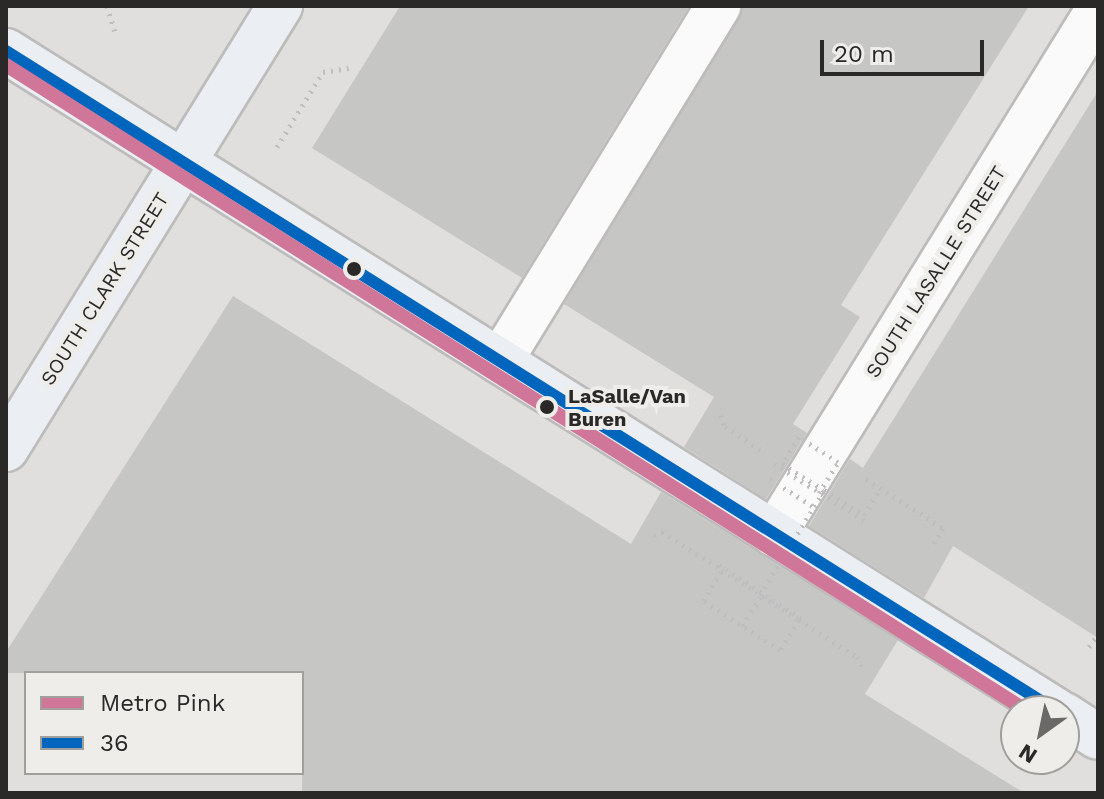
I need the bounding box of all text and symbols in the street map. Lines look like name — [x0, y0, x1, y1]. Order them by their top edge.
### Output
scale bar — [824, 24, 988, 74]
text: 20 m — [834, 40, 894, 68]
street label: SOUTH LASALLE STREET — [861, 162, 1011, 382]
street label: SOUTH CLARK STREET — [36, 188, 174, 390]
unlabelled marker — [346, 261, 362, 277]
place label: LaSalle/Van Buren — [568, 384, 686, 431]
marker: LaSalle/Van Buren — [533, 393, 561, 421]
legend — [24, 671, 304, 775]
text: Metro Pink — [100, 689, 225, 717]
north arrow — [1000, 695, 1080, 775]
text: 36 — [100, 729, 129, 757]
text: N — [1014, 739, 1041, 769]

